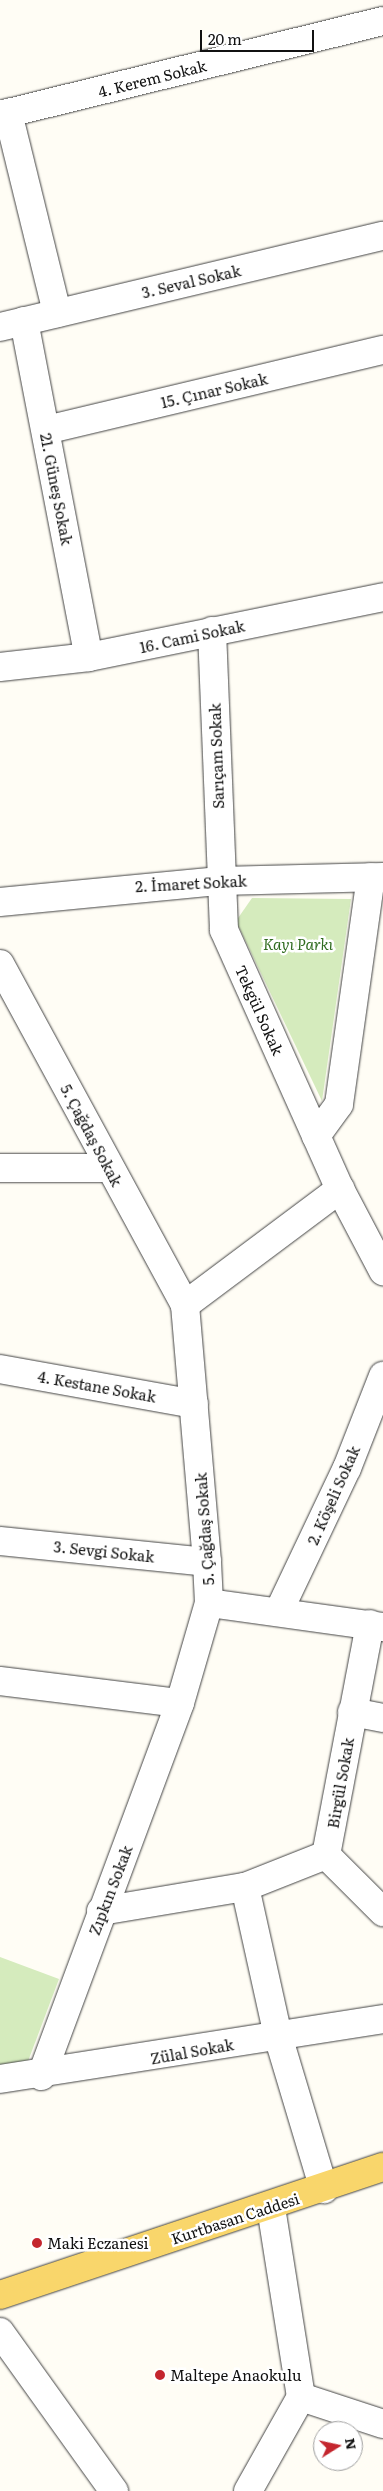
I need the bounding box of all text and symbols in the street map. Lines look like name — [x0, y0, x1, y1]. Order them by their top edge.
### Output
scale bar — [203, 20, 317, 52]
text: 20 m — [208, 27, 242, 50]
street label: 4. Kerem Sokak — [96, 56, 208, 100]
street label: 3. Seval Sokak — [140, 261, 242, 301]
street label: 15. Çınar Sokak — [159, 369, 269, 411]
street label: 21. Güneş Sokak — [37, 432, 77, 546]
street label: 16. Cami Sokak — [138, 616, 246, 656]
street label: Sarıçam Sokak — [205, 703, 227, 809]
street label: 2. İmaret Sokak — [135, 871, 247, 895]
park label: Kayı Parkı — [263, 935, 333, 953]
street label: Tekgül Sokak — [232, 962, 288, 1058]
street label: 5. Çağdaş Sokak — [58, 1081, 126, 1189]
street label: 4. Kestane Sokak — [36, 1367, 158, 1405]
street label: 2. Köşeli Sokak — [303, 1443, 363, 1547]
street label: 5. Çağdaş Sokak — [191, 1472, 217, 1586]
street label: 3. Sevgi Sokak — [53, 1537, 155, 1565]
street label: Birgül Sokak — [323, 1736, 357, 1830]
street label: Zıpkın Sokak — [85, 1843, 135, 1937]
street label: Zülal Sokak — [149, 2035, 235, 2067]
street label: Kurtbasan Caddesi — [169, 2189, 301, 2247]
place label: Maki Eczanesi — [47, 2234, 148, 2252]
marker: Maki Eczanesi — [31, 2237, 43, 2249]
place label: Maltepe Anaokulu — [170, 2366, 301, 2384]
marker: Maltepe Anaokulu — [154, 2369, 166, 2381]
north arrow — [313, 2421, 363, 2471]
text: N — [341, 2436, 363, 2451]

